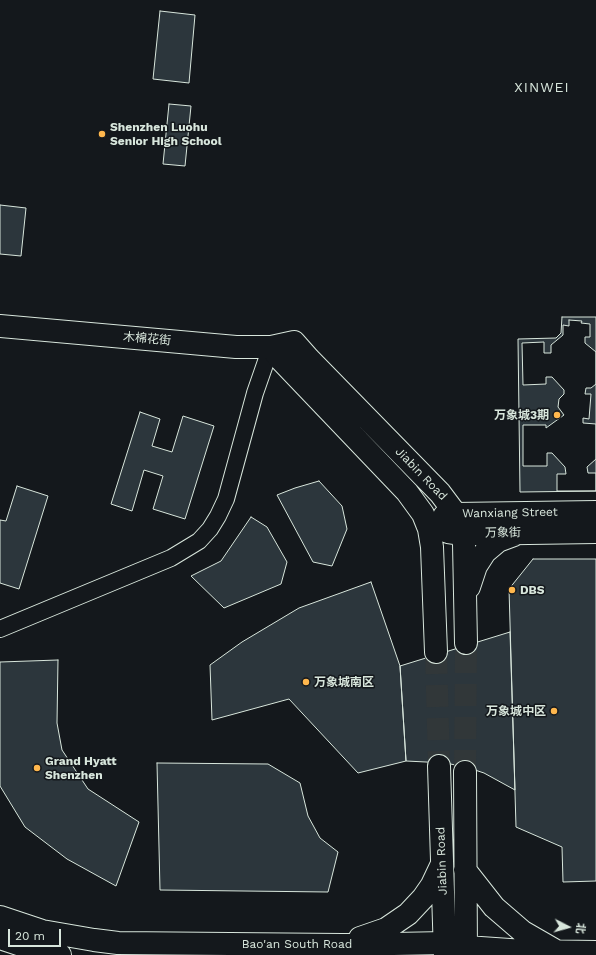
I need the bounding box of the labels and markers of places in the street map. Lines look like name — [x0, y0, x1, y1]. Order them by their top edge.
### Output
place label: Shenzhen Luohu Senior High School — [110, 120, 222, 148]
marker: Shenzhen Luohu Senior High School — [97, 129, 107, 139]
place label: 万象城3期 — [494, 408, 549, 422]
marker: 万象城3期 — [552, 410, 562, 420]
place label: DBS — [520, 583, 545, 597]
marker: DBS — [507, 585, 517, 595]
place label: 万象城南区 — [314, 675, 374, 689]
marker: 万象城南区 — [301, 677, 311, 687]
place label: 万象城中区 — [486, 704, 546, 718]
marker: 万象城中区 — [549, 706, 559, 716]
place label: Grand Hyatt Shenzhen — [45, 754, 116, 782]
marker: Grand Hyatt Shenzhen — [32, 763, 42, 773]

